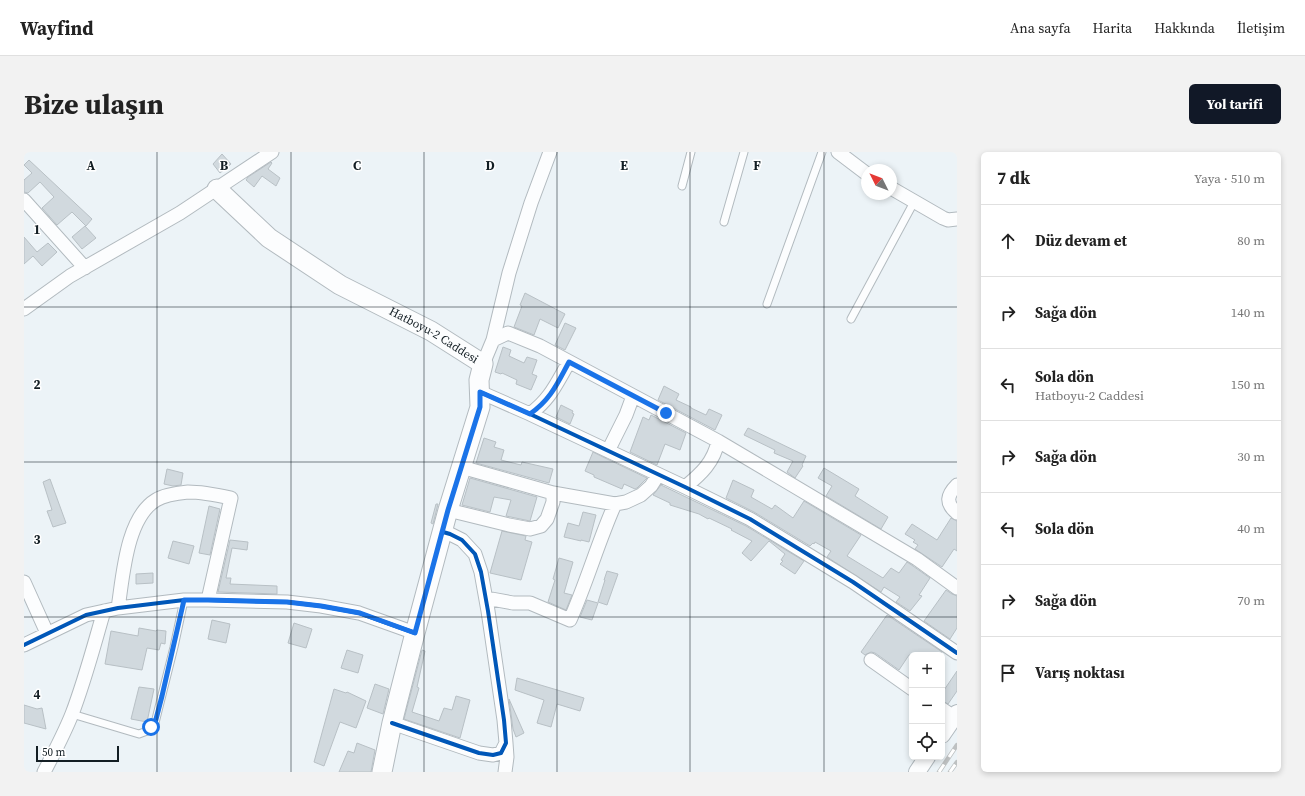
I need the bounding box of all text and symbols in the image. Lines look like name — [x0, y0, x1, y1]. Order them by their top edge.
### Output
text: Wayfind — [20, 15, 94, 41]
text: Ana sayfa — [1010, 18, 1071, 38]
text: Harita — [1093, 18, 1132, 38]
text: Hakkında — [1154, 18, 1215, 38]
text: İletişim — [1237, 18, 1285, 38]
button: Yol tarifi — [1189, 84, 1281, 124]
text: Bize ulaşın — [24, 85, 164, 123]
text: A — [87, 157, 96, 174]
text: B — [220, 157, 229, 174]
text: C — [353, 157, 361, 174]
text: D — [485, 157, 495, 174]
text: E — [620, 157, 628, 174]
text: F — [753, 157, 761, 174]
north arrow — [861, 164, 897, 200]
text: 7 dk — [997, 166, 1030, 190]
text: Yaya · 510 m — [1194, 170, 1265, 187]
text: 1 — [33, 221, 41, 238]
icon: ahead — [997, 230, 1019, 252]
text: Düz devam et — [1035, 230, 1127, 251]
text: 80 m — [1237, 232, 1265, 249]
icon: right — [997, 302, 1019, 324]
text: Sağa dön — [1035, 302, 1097, 323]
street label: Hatboyu-2 Caddesi — [386, 303, 482, 367]
text: 140 m — [1231, 304, 1265, 321]
text: Sola dön — [1035, 366, 1094, 387]
icon: left — [997, 374, 1019, 396]
text: 2 — [33, 376, 41, 393]
text: 150 m — [1231, 376, 1265, 393]
text: Hatboyu-2 Caddesi — [1035, 387, 1144, 404]
route end — [657, 404, 675, 422]
icon: right — [997, 446, 1019, 468]
text: Sağa dön — [1035, 446, 1097, 467]
text: 30 m — [1237, 448, 1265, 465]
icon: left — [997, 518, 1019, 540]
text: Sola dön — [1035, 518, 1094, 539]
text: 40 m — [1237, 520, 1265, 537]
text: 3 — [33, 531, 41, 548]
icon: right — [997, 590, 1019, 612]
text: Sağa dön — [1035, 590, 1097, 611]
text: 70 m — [1237, 592, 1265, 609]
map controls — [909, 652, 945, 760]
button: + — [909, 652, 945, 688]
icon: arrive — [997, 662, 1019, 684]
text: Varış noktası — [1035, 662, 1125, 683]
text: 4 — [33, 686, 41, 703]
button: − — [909, 688, 945, 724]
route start — [142, 718, 160, 736]
button: locate — [909, 724, 945, 760]
scale bar — [36, 744, 119, 763]
text: 50 m — [42, 745, 65, 760]

